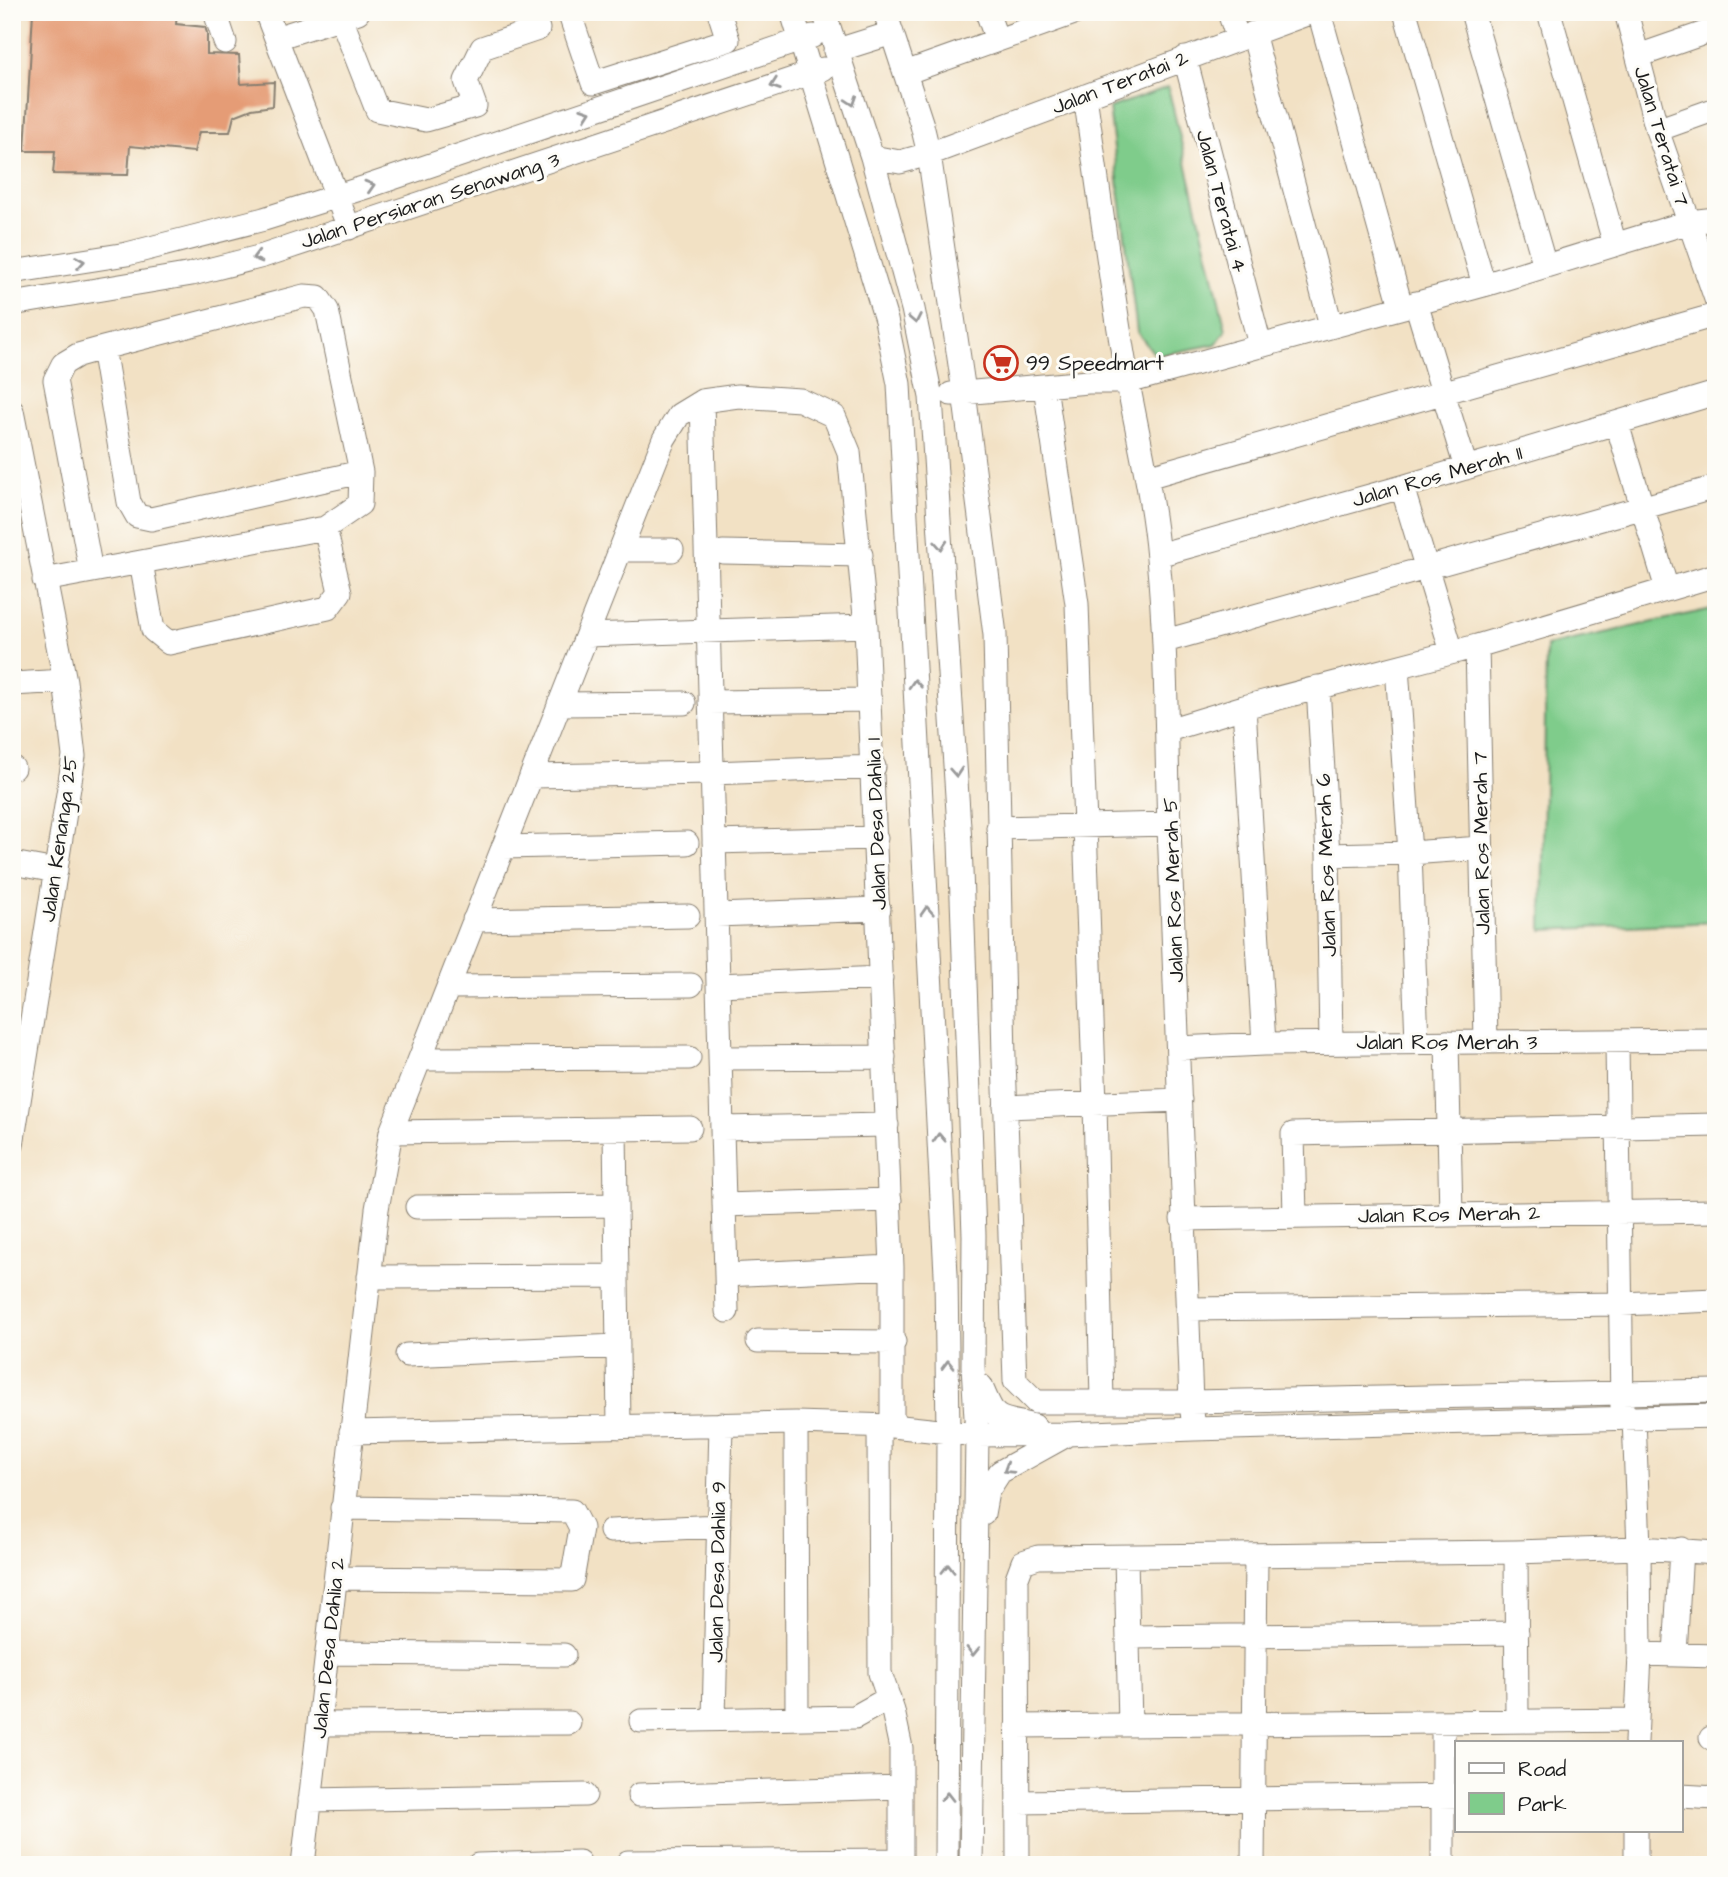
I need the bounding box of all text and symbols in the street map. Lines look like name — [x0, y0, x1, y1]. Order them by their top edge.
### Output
street label: Jalan Teratai 2 — [1048, 43, 1193, 122]
street label: Jalan Teratai 7 — [1626, 63, 1697, 210]
one-way arrow — [769, 77, 781, 91]
one-way arrow — [844, 94, 858, 106]
one-way arrow — [579, 107, 592, 121]
street label: Jalan Teratai 4 — [1189, 127, 1254, 276]
street label: Jalan Persiaran Senawang 3 — [297, 145, 564, 258]
one-way arrow — [364, 179, 376, 194]
one-way arrow — [251, 249, 263, 264]
one-way arrow — [74, 255, 86, 270]
one-way arrow — [907, 313, 922, 325]
supermarket icon: 99 Speedmart — [982, 344, 1020, 382]
place label: 99 Speedmart — [1026, 349, 1165, 379]
street label: Jalan Ros Merah 11 — [1349, 438, 1526, 515]
one-way arrow — [933, 539, 948, 550]
one-way arrow — [907, 678, 922, 689]
street label: Jalan Desa Dahlia 1 — [859, 737, 894, 911]
street label: Jalan Ros Merah 7 — [1465, 751, 1498, 935]
street label: Jalan Kenanga 25 — [33, 754, 87, 924]
one-way arrow — [948, 766, 963, 777]
street label: Jalan Ros Merah 6 — [1309, 773, 1344, 957]
street label: Jalan Ros Merah 5 — [1156, 797, 1191, 983]
one-way arrow — [920, 905, 935, 916]
street label: Jalan Ros Merah 3 — [1357, 1028, 1538, 1057]
one-way arrow — [932, 1132, 947, 1143]
street label: Jalan Ros Merah 2 — [1358, 1198, 1540, 1231]
one-way arrow — [940, 1360, 955, 1371]
one-way arrow — [1003, 1460, 1016, 1473]
street label: Jalan Desa Dahlia 9 — [701, 1481, 734, 1663]
street label: Jalan Desa Dahlia 2 — [305, 1556, 352, 1740]
one-way arrow — [940, 1563, 955, 1574]
one-way arrow — [965, 1646, 981, 1656]
legend — [1455, 1741, 1682, 1832]
text: Road — [1518, 1755, 1566, 1784]
text: Park — [1518, 1790, 1567, 1819]
one-way arrow — [939, 1791, 954, 1802]

